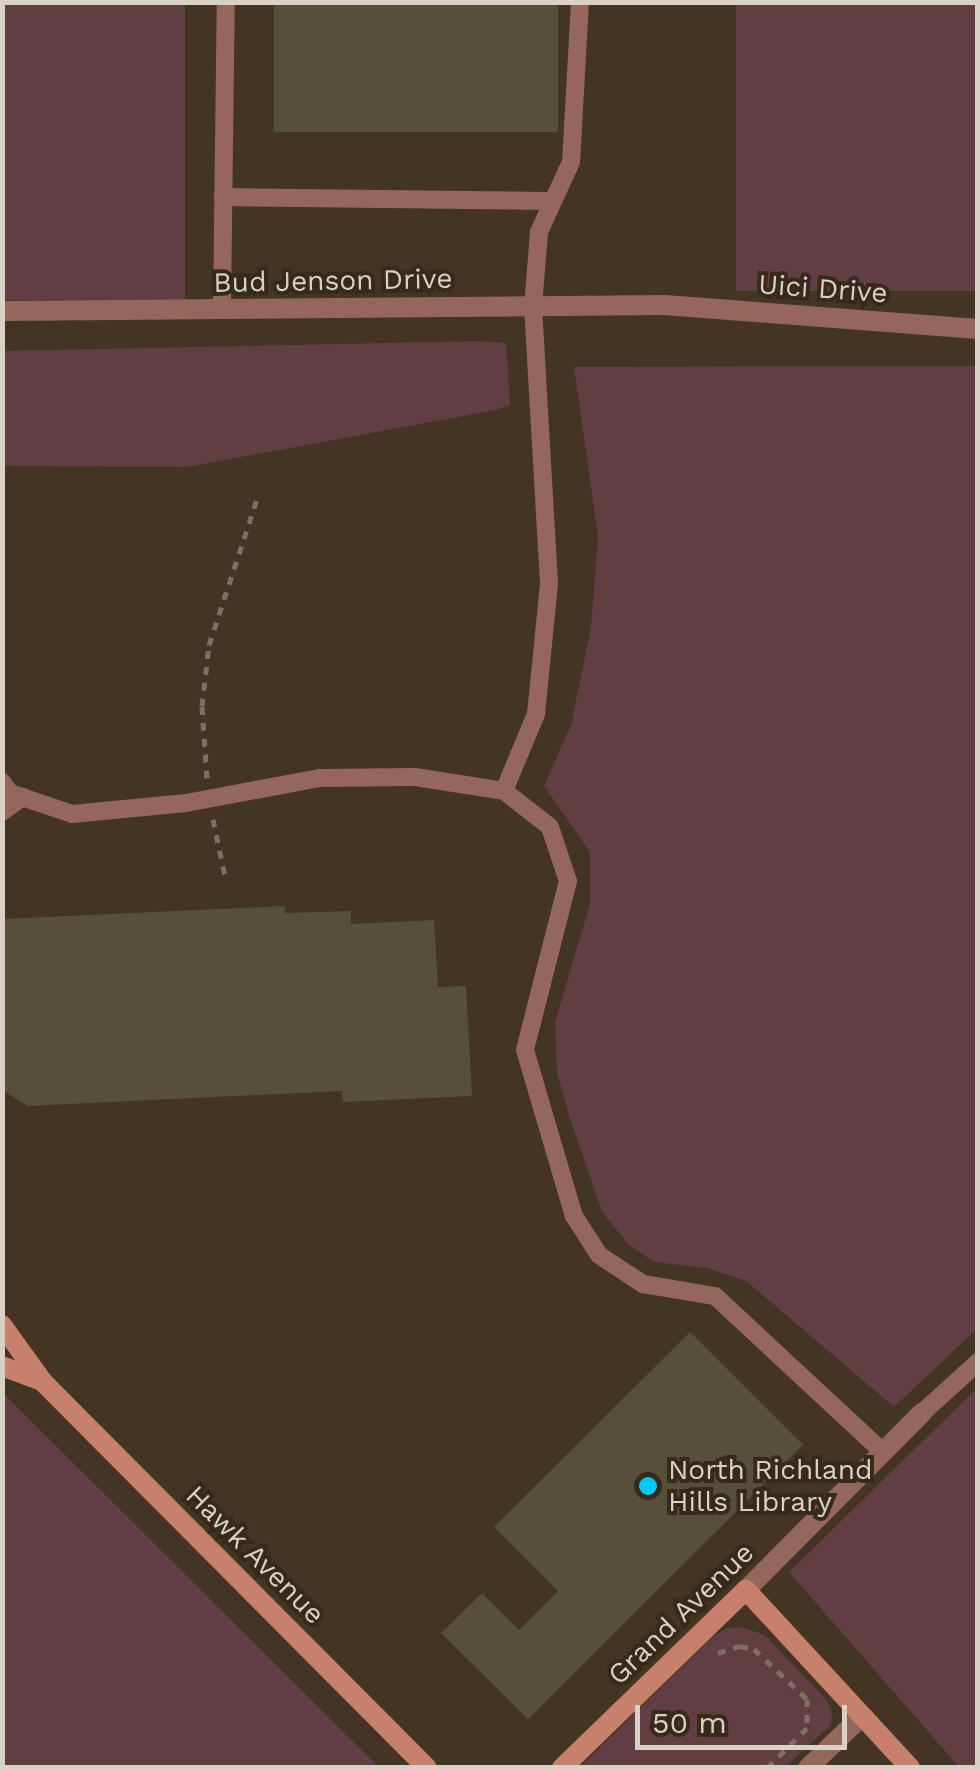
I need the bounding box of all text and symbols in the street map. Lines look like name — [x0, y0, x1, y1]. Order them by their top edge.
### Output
street label: Bud Jenson Drive — [213, 262, 453, 300]
street label: Uici Drive — [757, 268, 889, 310]
place label: North Richland Hills Library — [668, 1453, 873, 1519]
marker: North Richland Hills Library — [637, 1475, 659, 1497]
street label: Hawk Avenue — [178, 1478, 332, 1632]
street label: Grand Avenue — [601, 1536, 761, 1692]
scale bar — [640, 1685, 852, 1747]
text: 50 m — [652, 1705, 727, 1740]

